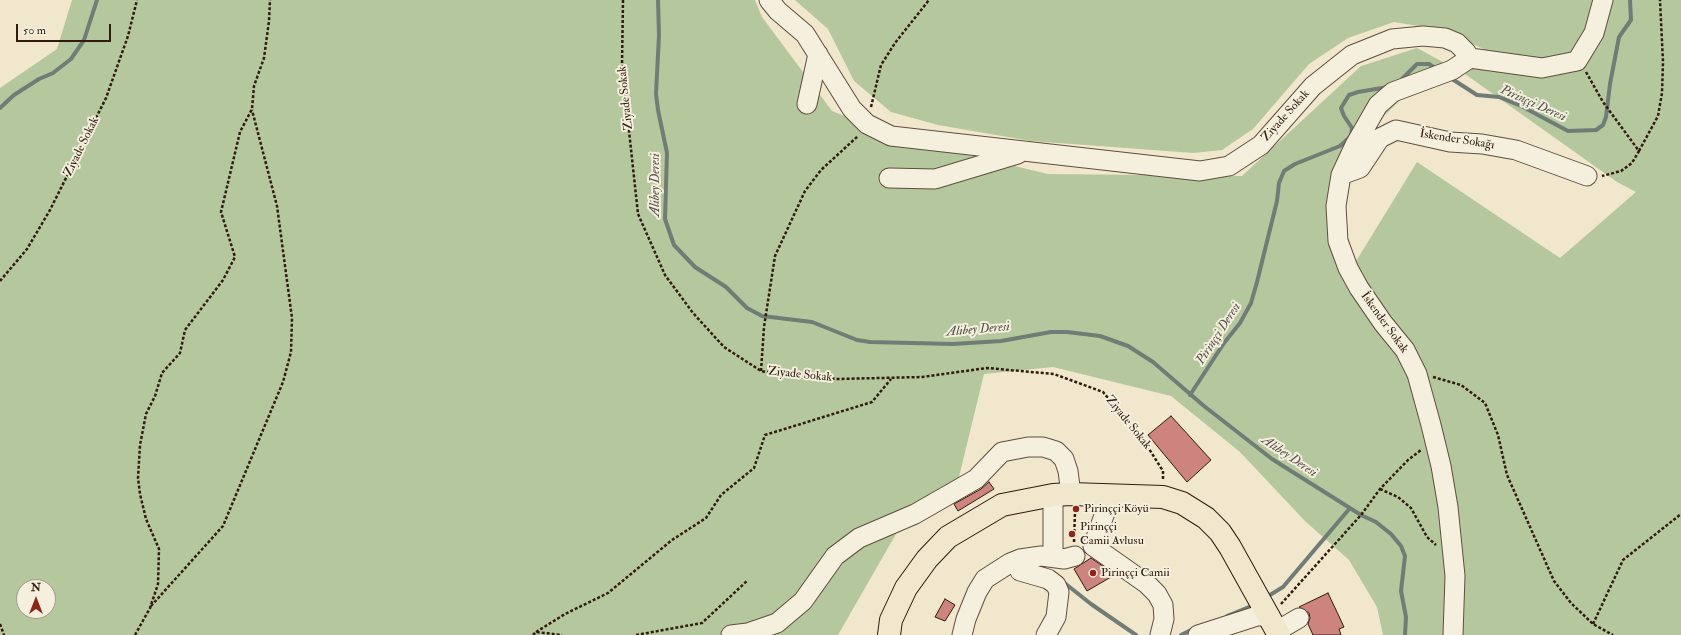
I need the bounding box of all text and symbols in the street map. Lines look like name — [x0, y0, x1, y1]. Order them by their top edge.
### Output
scale bar — [18, 16, 113, 42]
text: 50 m — [23, 23, 46, 38]
street label: Ziyade Sokak — [615, 65, 637, 131]
water label: Pirinççi Deresi — [1498, 83, 1568, 125]
street label: Ziyade Sokak — [1259, 87, 1313, 145]
street label: Ziyade Sokak — [61, 115, 103, 179]
street label: İskender Sokağı — [1418, 127, 1496, 153]
water label: Alibey Deresi — [648, 153, 664, 217]
street label: İskender Sokak — [1357, 290, 1411, 356]
water label: Pirinççi Deresi — [1193, 300, 1245, 368]
water label: Alibey Deresi — [946, 319, 1010, 341]
street label: Ziyade Sokak — [767, 364, 833, 386]
street label: Ziyade Sokak — [1102, 393, 1154, 453]
water label: Alibey Deresi — [1258, 433, 1320, 481]
place label: Pirinççi Köyü — [1084, 502, 1149, 516]
marker: Pirinççi Köyü — [1071, 504, 1081, 514]
place label: Pirinççi Camii Avlusu — [1080, 520, 1144, 548]
marker: Pirinççi Camii Avlusu — [1067, 529, 1077, 539]
place label: Pirinççi Camii — [1101, 566, 1170, 580]
marker: Pirinççi Camii — [1088, 568, 1098, 578]
north arrow — [16, 579, 56, 619]
text: N — [31, 581, 41, 594]

